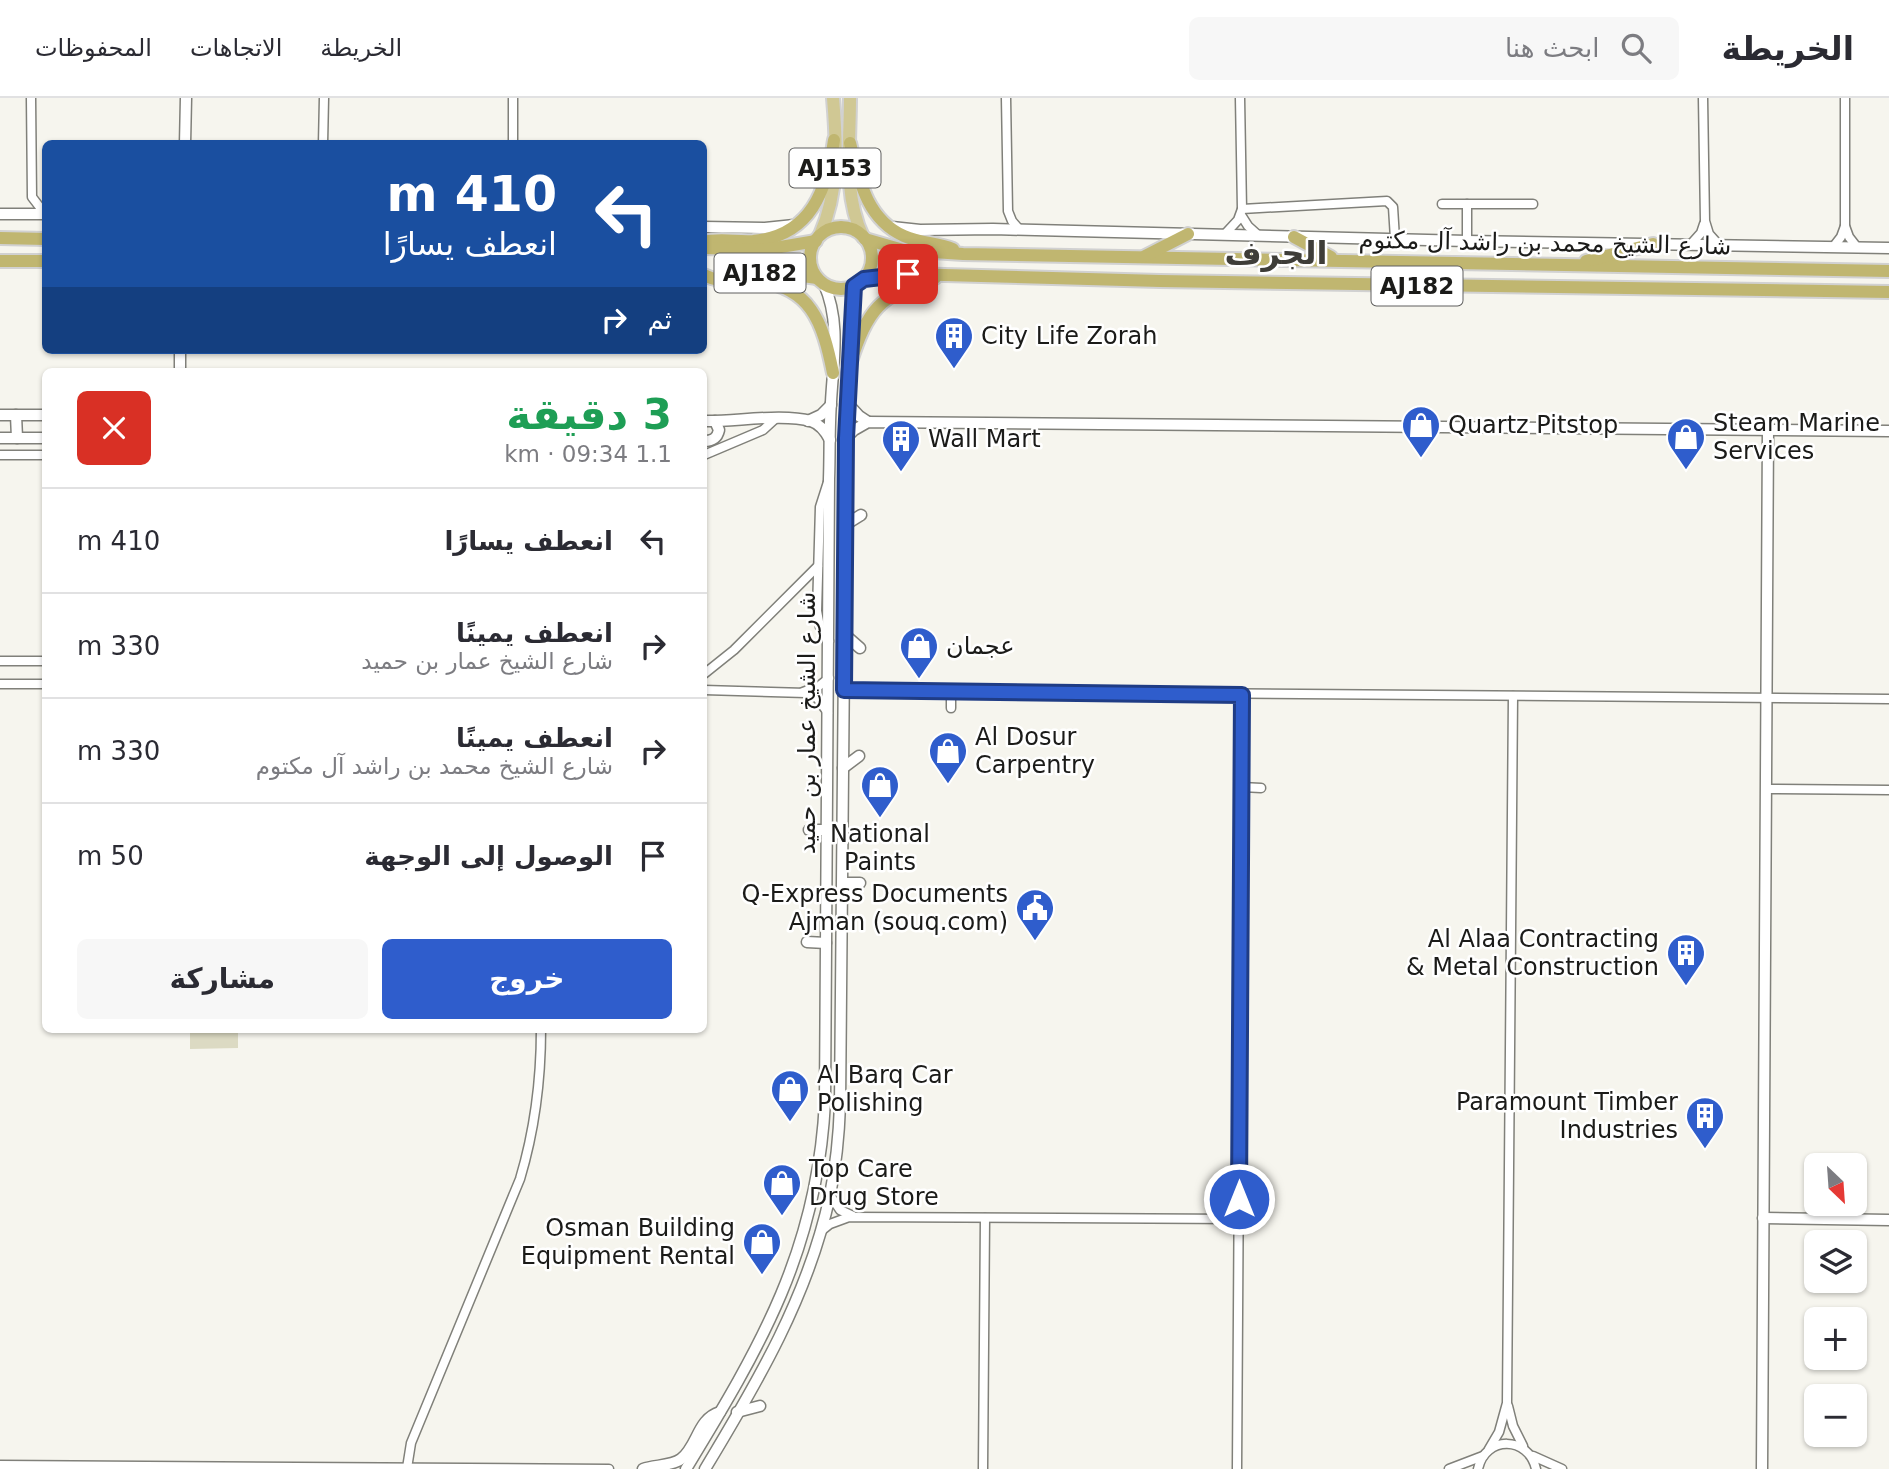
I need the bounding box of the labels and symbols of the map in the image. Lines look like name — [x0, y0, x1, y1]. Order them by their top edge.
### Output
road number: AJ153 — [790, 148, 880, 188]
street label: شارع الشيخ محمد بن راشد آل مكتوم — [1358, 225, 1732, 260]
district label: الجرف — [1224, 234, 1328, 272]
pin — [878, 244, 938, 304]
road number: AJ182 — [714, 254, 806, 292]
road number: AJ182 — [1372, 266, 1462, 306]
building icon: City Life Zorah — [933, 315, 975, 370]
place label: City Life Zorah — [981, 322, 1157, 350]
shop icon: Quartz Pitstop — [1400, 404, 1442, 459]
place label: Steam Marine Services — [1713, 409, 1880, 465]
place label: Quartz Pitstop — [1448, 411, 1618, 439]
shop icon: Steam Marine Services — [1665, 416, 1707, 471]
building icon: Wall Mart — [880, 418, 922, 473]
place label: Wall Mart — [928, 425, 1041, 453]
street label: شارع الشيخ عمار بن حميد — [793, 592, 821, 854]
shop icon: عجمان — [898, 625, 940, 680]
place label: عجمان — [946, 632, 1015, 660]
place label: Al Dosur Carpentry — [975, 723, 1095, 779]
shop icon: Al Dosur Carpentry — [927, 730, 969, 785]
shop icon: National Paints — [859, 764, 901, 819]
place label: National Paints — [830, 820, 930, 876]
place label: Q-Express Documents Ajman (souq.com) — [742, 880, 1008, 936]
public building icon: Q-Express Documents Ajman (souq.com) — [1014, 887, 1056, 942]
place label: Al Alaa Contracting & Metal Construction — [1406, 925, 1659, 981]
building icon: Al Alaa Contracting & Metal Construction — [1665, 932, 1707, 987]
place label: Al Barq Car Polishing — [817, 1061, 953, 1117]
shop icon: Al Barq Car Polishing — [769, 1068, 811, 1123]
place label: Paramount Timber Industries — [1456, 1088, 1678, 1144]
building icon: Paramount Timber Industries — [1684, 1095, 1726, 1150]
north arrow — [1804, 1153, 1867, 1216]
place label: Top Care Drug Store — [808, 1155, 939, 1211]
shop icon: Top Care Drug Store — [761, 1162, 803, 1217]
position arrow — [1202, 1162, 1276, 1236]
place label: Osman Building Equipment Rental — [521, 1214, 735, 1270]
shop icon: Osman Building Equipment Rental — [741, 1221, 783, 1276]

